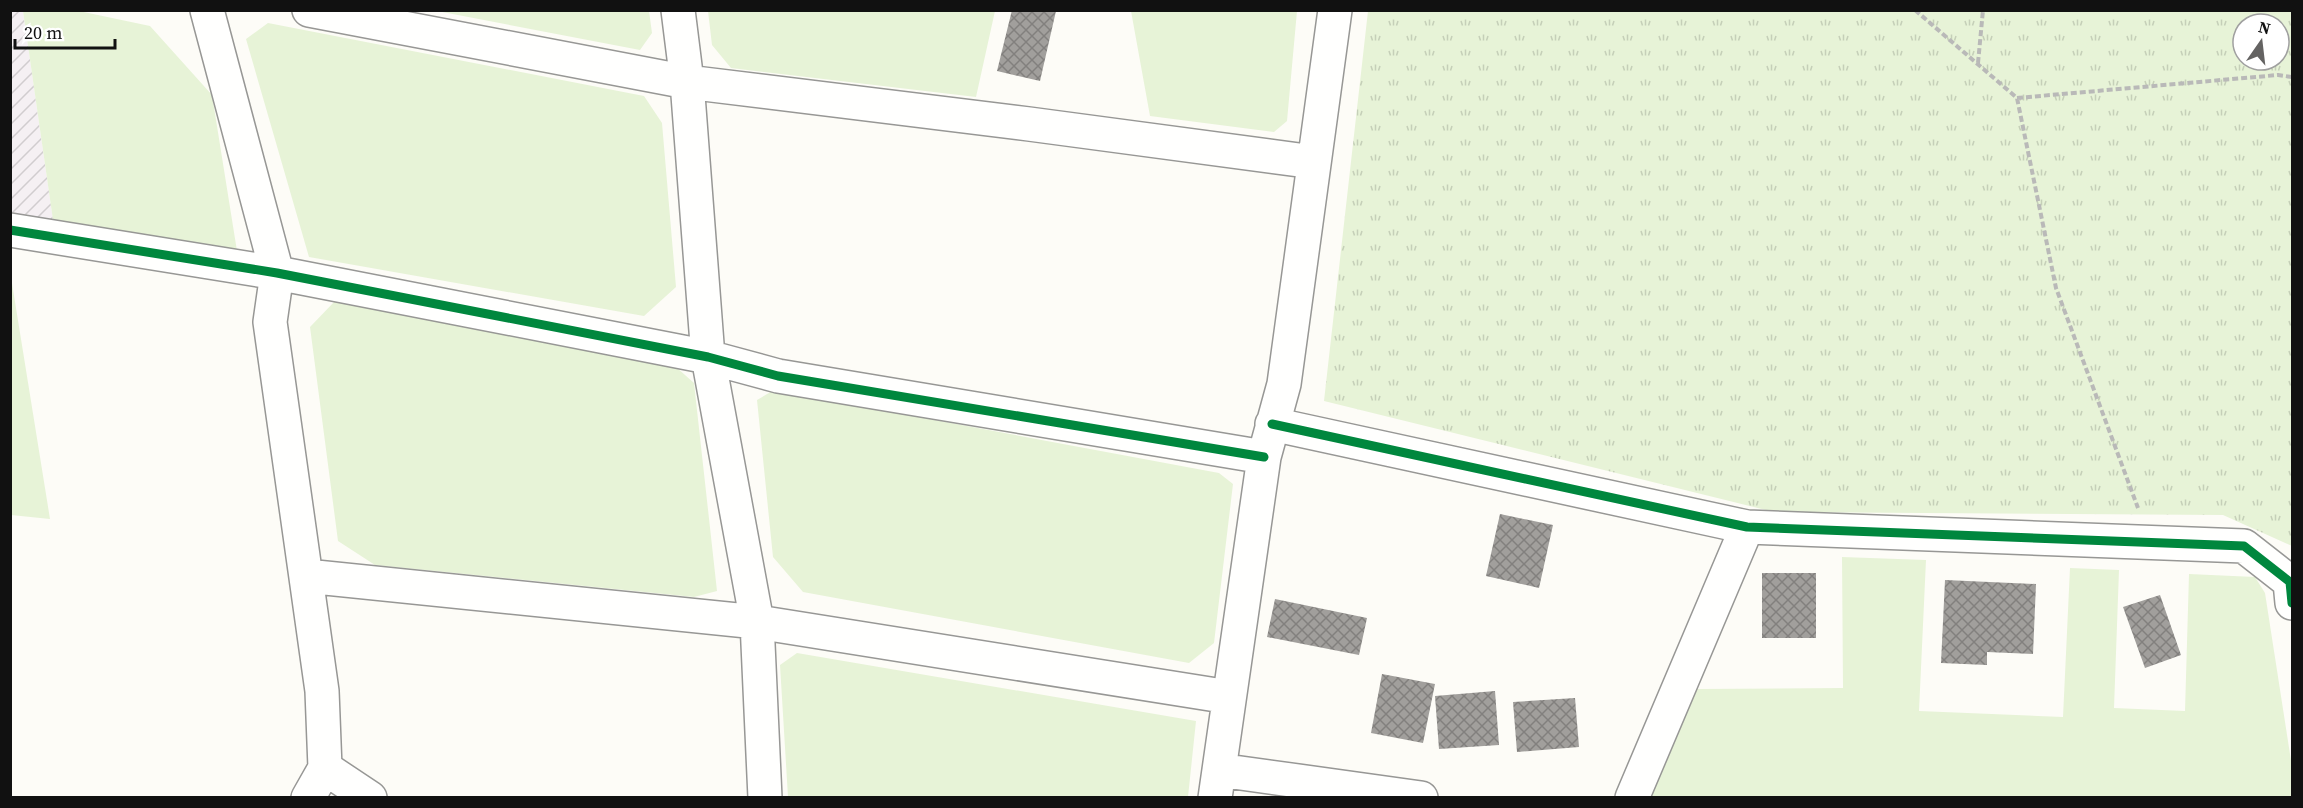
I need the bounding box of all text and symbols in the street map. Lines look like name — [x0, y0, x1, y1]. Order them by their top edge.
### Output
scale bar — [15, 12, 116, 50]
north arrow — [2231, 12, 2291, 72]
text: N — [2256, 15, 2273, 40]
text: 20 m — [24, 20, 62, 45]

